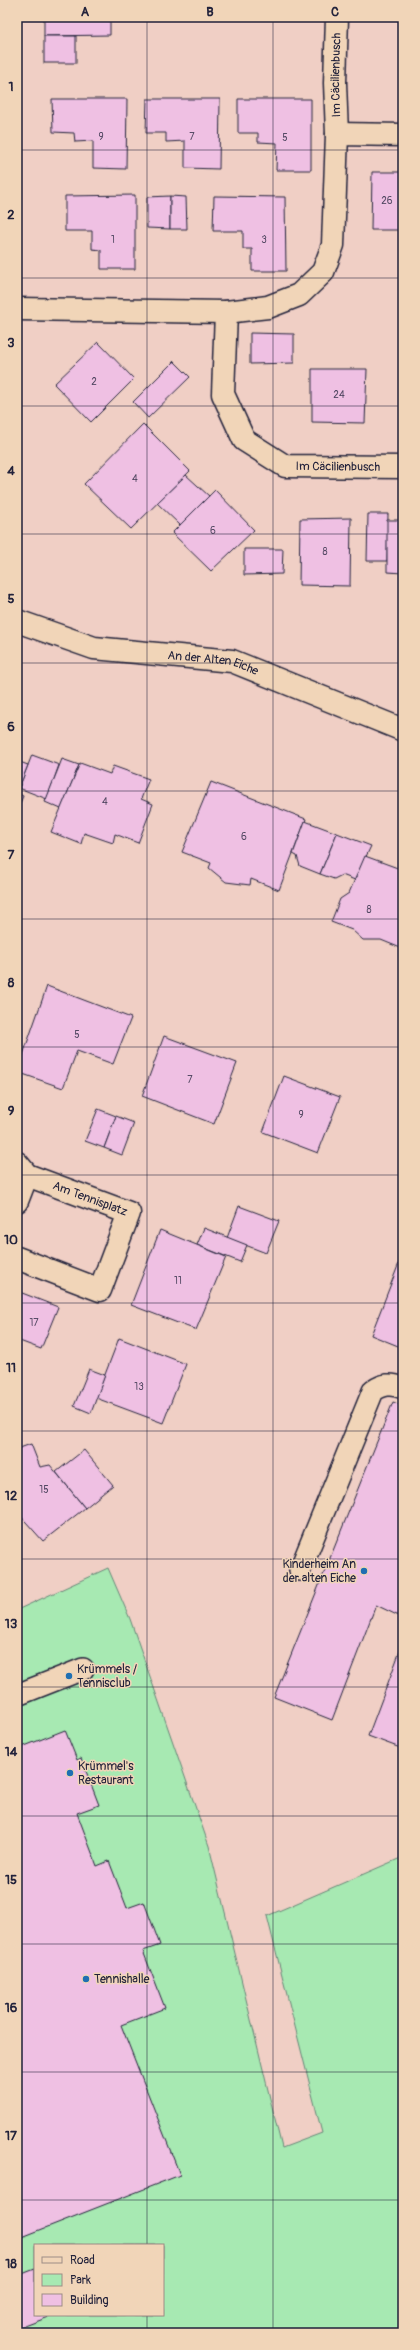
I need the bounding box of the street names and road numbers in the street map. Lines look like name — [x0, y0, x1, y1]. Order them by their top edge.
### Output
street label: Im Cäcilienbusch — [327, 32, 344, 118]
street label: Im Cäcilienbusch — [295, 459, 381, 474]
street label: An der Alten Eiche — [167, 647, 261, 679]
street label: Am Tennisplatz — [51, 1178, 130, 1219]

